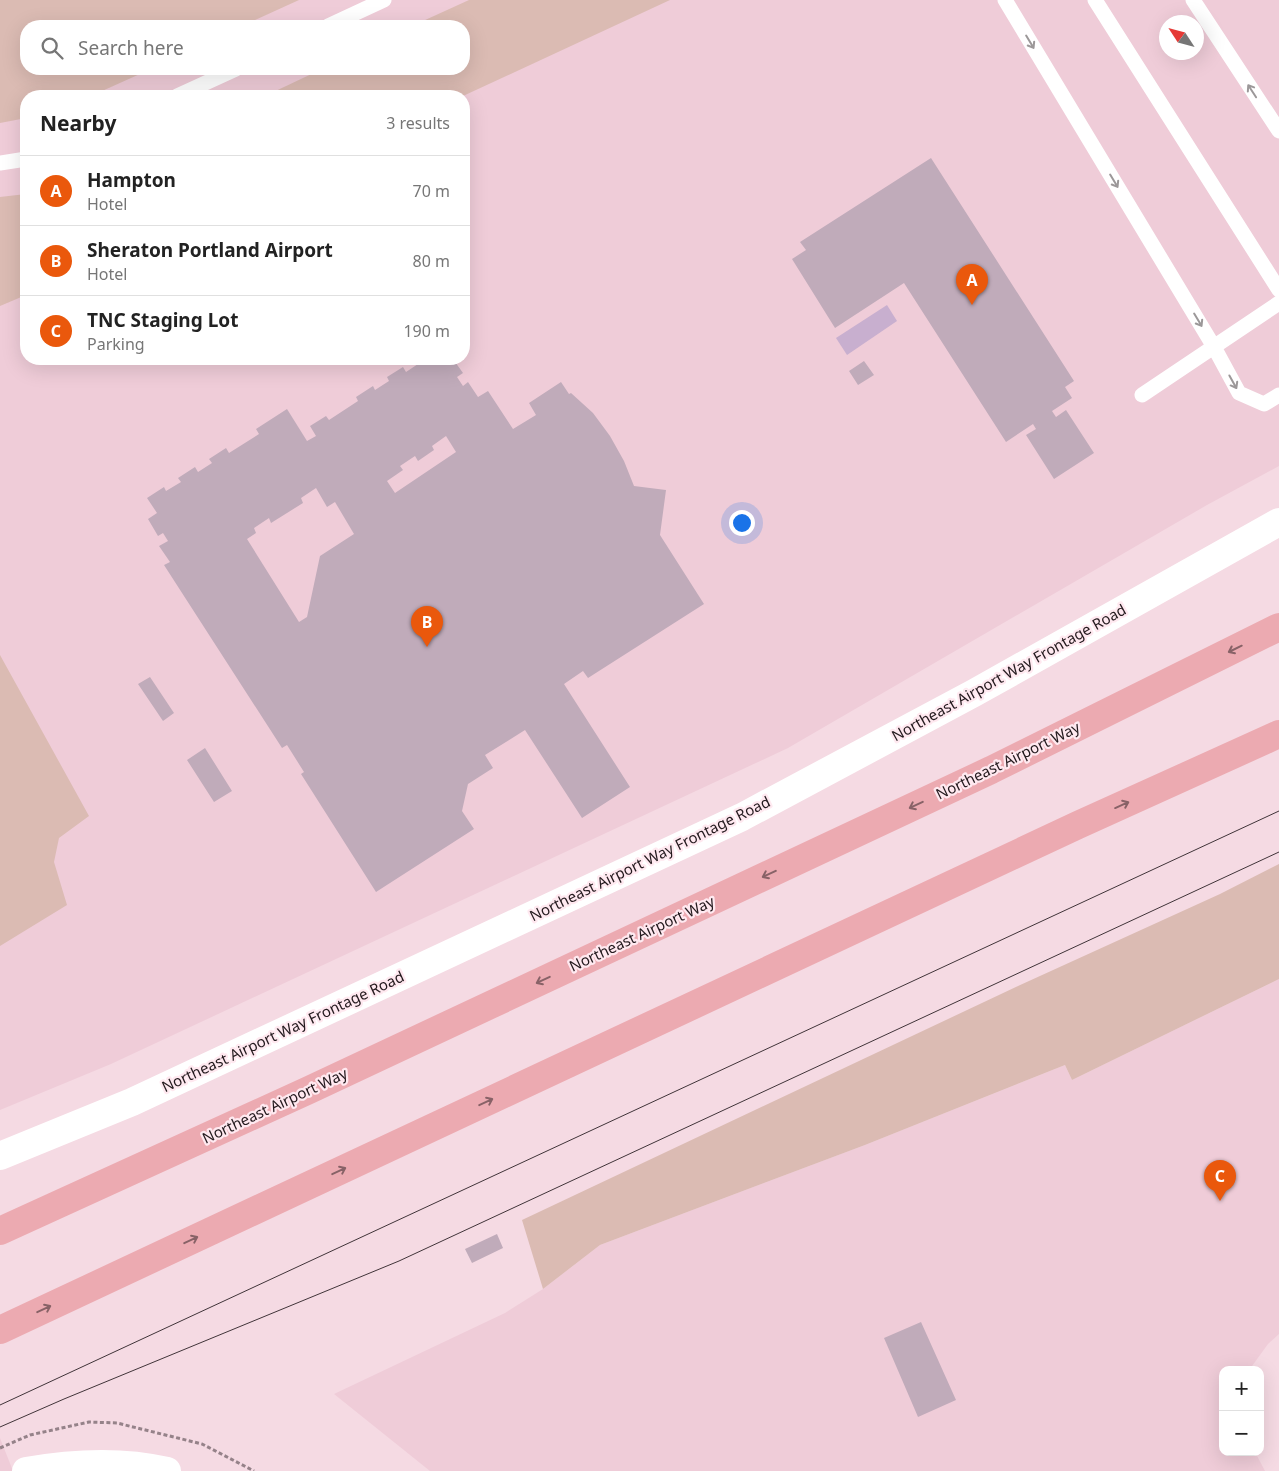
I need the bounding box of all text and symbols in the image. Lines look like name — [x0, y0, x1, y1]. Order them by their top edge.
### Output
north arrow — [1159, 15, 1204, 60]
search box — [20, 20, 470, 75]
icon: search — [38, 34, 66, 62]
one-way arrow — [1026, 34, 1036, 48]
text: Search here — [78, 35, 184, 61]
one-way arrow — [1247, 84, 1257, 98]
text: Nearby — [40, 109, 116, 137]
text: 3 results — [386, 112, 450, 134]
text: Hampton — [87, 167, 176, 193]
one-way arrow — [1110, 174, 1120, 188]
text: A — [50, 180, 62, 202]
text: 70 m — [413, 180, 450, 202]
text: Hotel — [87, 193, 127, 215]
text: Sheraton Portland Airport — [87, 237, 333, 263]
text: B — [51, 250, 61, 272]
text: 80 m — [413, 250, 450, 272]
text: Hotel — [87, 263, 127, 285]
pin: A — [956, 264, 988, 305]
text: TNC Staging Lot — [87, 307, 238, 333]
one-way arrow — [1193, 313, 1203, 327]
text: C — [51, 320, 61, 342]
text: 190 m — [403, 320, 450, 342]
text: Parking — [87, 333, 145, 355]
one-way arrow — [1228, 374, 1238, 389]
your location — [729, 510, 755, 536]
street label: Northeast Airport Way Frontage Road — [888, 599, 1129, 745]
pin: B — [411, 606, 443, 647]
one-way arrow — [1228, 645, 1243, 654]
street label: Northeast Airport Way — [932, 716, 1083, 804]
street label: Northeast Airport Way Frontage Road — [526, 791, 773, 925]
one-way arrow — [1114, 799, 1129, 809]
one-way arrow — [909, 800, 924, 810]
one-way arrow — [762, 870, 777, 880]
street label: Northeast Airport Way — [566, 891, 718, 976]
street label: Northeast Airport Way Frontage Road — [158, 966, 407, 1096]
one-way arrow — [536, 976, 551, 986]
street label: Northeast Airport Way — [199, 1063, 351, 1148]
one-way arrow — [478, 1097, 493, 1107]
pin: C — [1204, 1160, 1236, 1201]
one-way arrow — [331, 1166, 346, 1176]
one-way arrow — [183, 1235, 198, 1245]
one-way arrow — [36, 1304, 51, 1313]
map controls — [1219, 1366, 1264, 1456]
button: + — [1219, 1366, 1264, 1411]
button: − — [1219, 1411, 1264, 1456]

